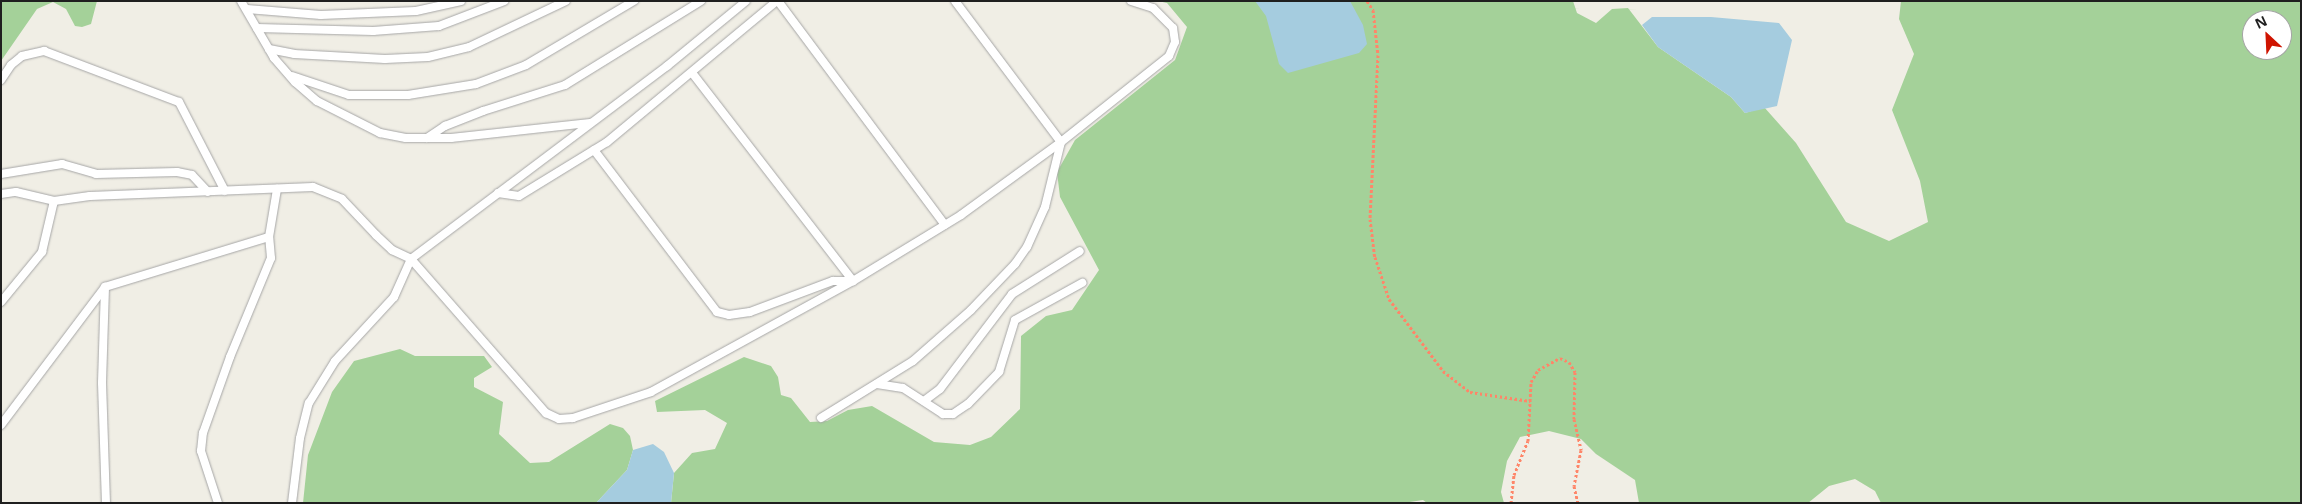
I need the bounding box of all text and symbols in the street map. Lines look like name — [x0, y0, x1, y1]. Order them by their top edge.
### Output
north arrow — [2242, 10, 2292, 60]
text: N — [2252, 11, 2270, 33]

